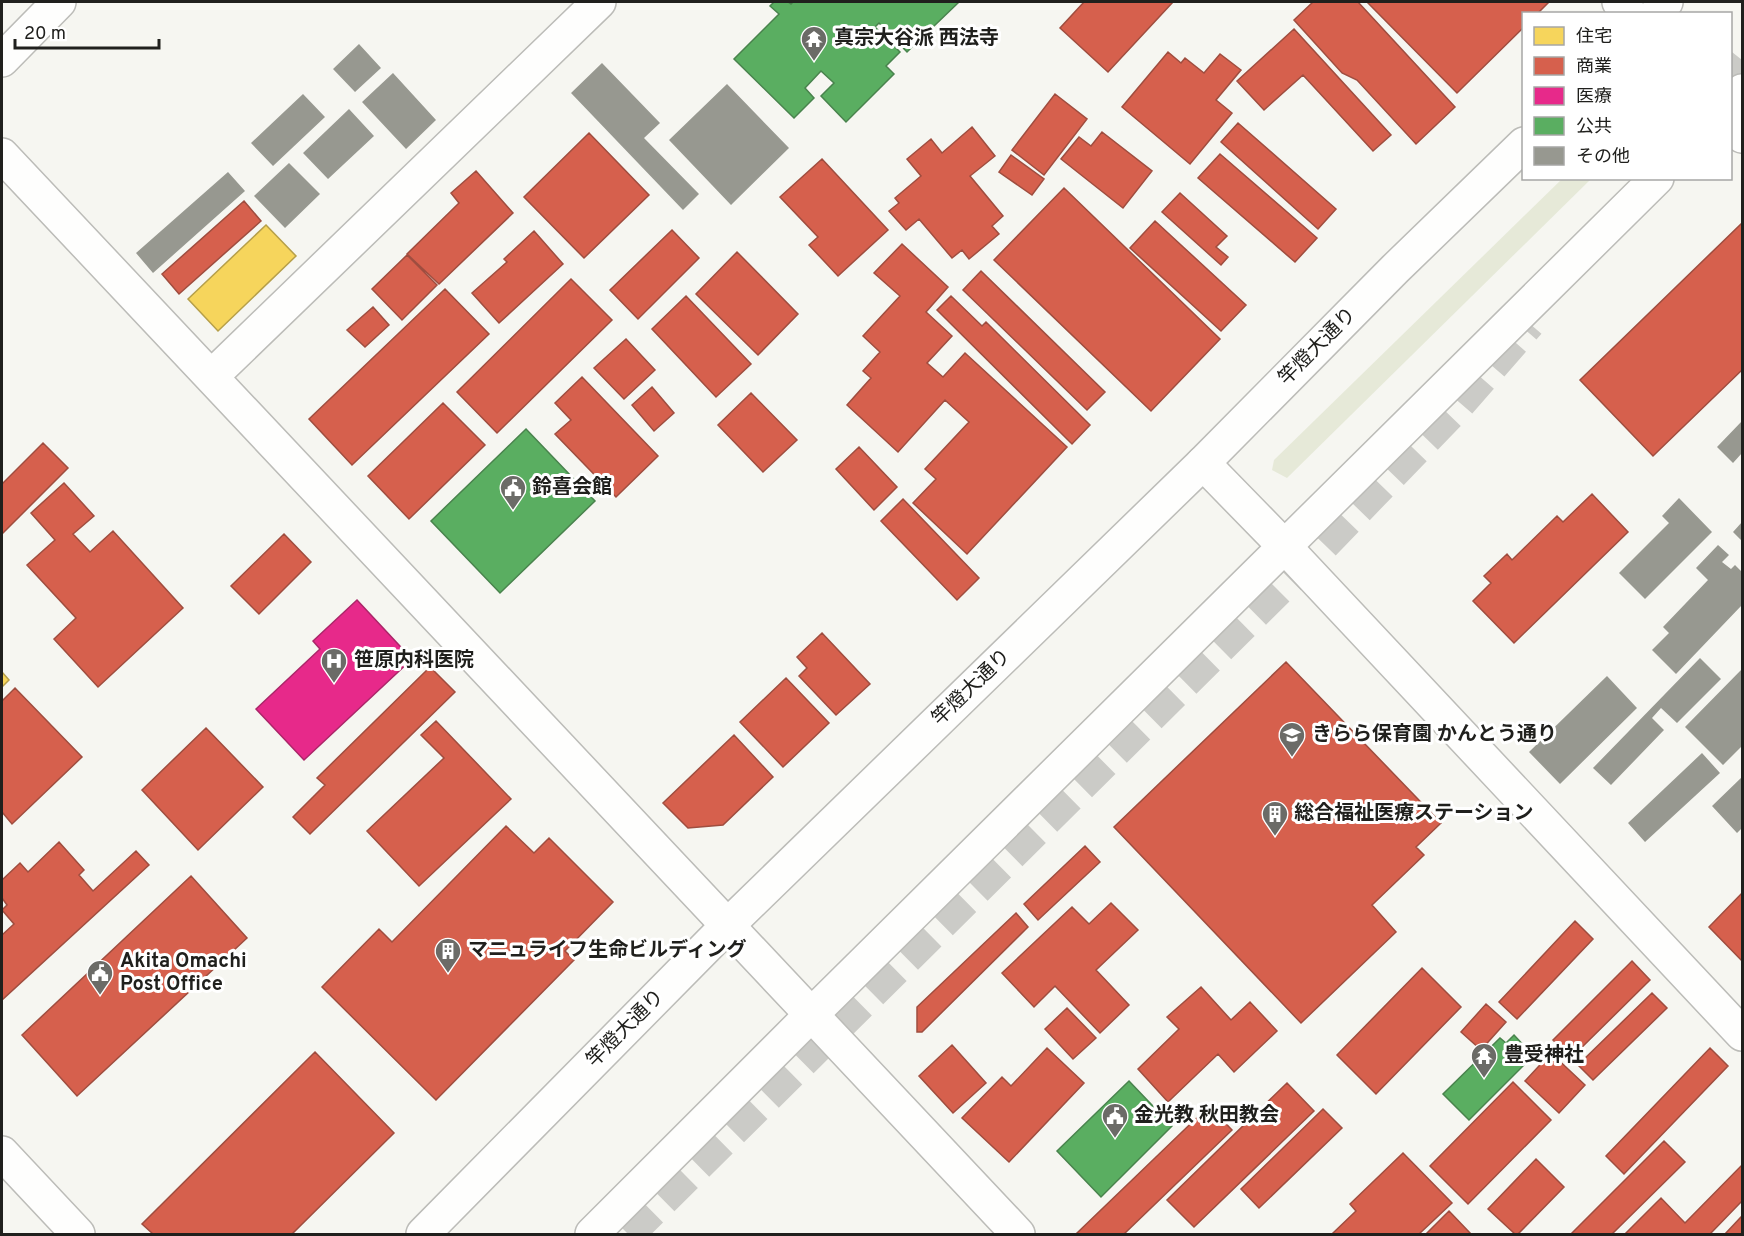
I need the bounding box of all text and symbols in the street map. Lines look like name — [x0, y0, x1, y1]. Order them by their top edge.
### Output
scale bar — [15, 12, 159, 50]
legend — [1522, 12, 1732, 180]
text: 20 m — [24, 23, 66, 46]
temple icon: 真宗大谷派 西法寺 — [799, 24, 829, 62]
place label: 真宗大谷派 西法寺 — [834, 26, 999, 52]
text: 住宅 — [1576, 26, 1612, 49]
text: 商業 — [1576, 56, 1612, 79]
text: 医療 — [1576, 86, 1612, 109]
text: 公共 — [1576, 116, 1612, 139]
text: その他 — [1576, 146, 1630, 169]
street label: 竿燈大通り — [1273, 302, 1363, 392]
public building icon: 鈴喜会館 — [498, 473, 528, 511]
place label: 鈴喜会館 — [532, 475, 612, 501]
street label: 竿燈大通り — [927, 644, 1017, 732]
hospital icon: 笹原内科医院 — [319, 646, 349, 684]
place label: 笹原内科医院 — [354, 648, 474, 674]
school or university icon: きらら保育園 かんとう通り — [1277, 720, 1307, 758]
place label: きらら保育園 かんとう通り — [1312, 722, 1557, 748]
building icon: 総合福祉医療ステーション — [1260, 799, 1290, 837]
place label: 総合福祉医療ステーション — [1294, 801, 1534, 827]
building icon: マニュライフ生命ビルディング — [433, 936, 463, 974]
place label: マニュライフ生命ビルディング — [468, 938, 747, 964]
place label: Akita Omachi Post Office — [120, 949, 247, 998]
public building icon: Akita Omachi Post Office — [85, 958, 115, 996]
street label: 竿燈大通り — [581, 984, 671, 1074]
temple icon: 豊受神社 — [1469, 1041, 1499, 1079]
place label: 豊受神社 — [1504, 1043, 1584, 1069]
public building icon: 金光教 秋田教会 — [1100, 1101, 1130, 1139]
place label: 金光教 秋田教会 — [1134, 1103, 1279, 1129]

